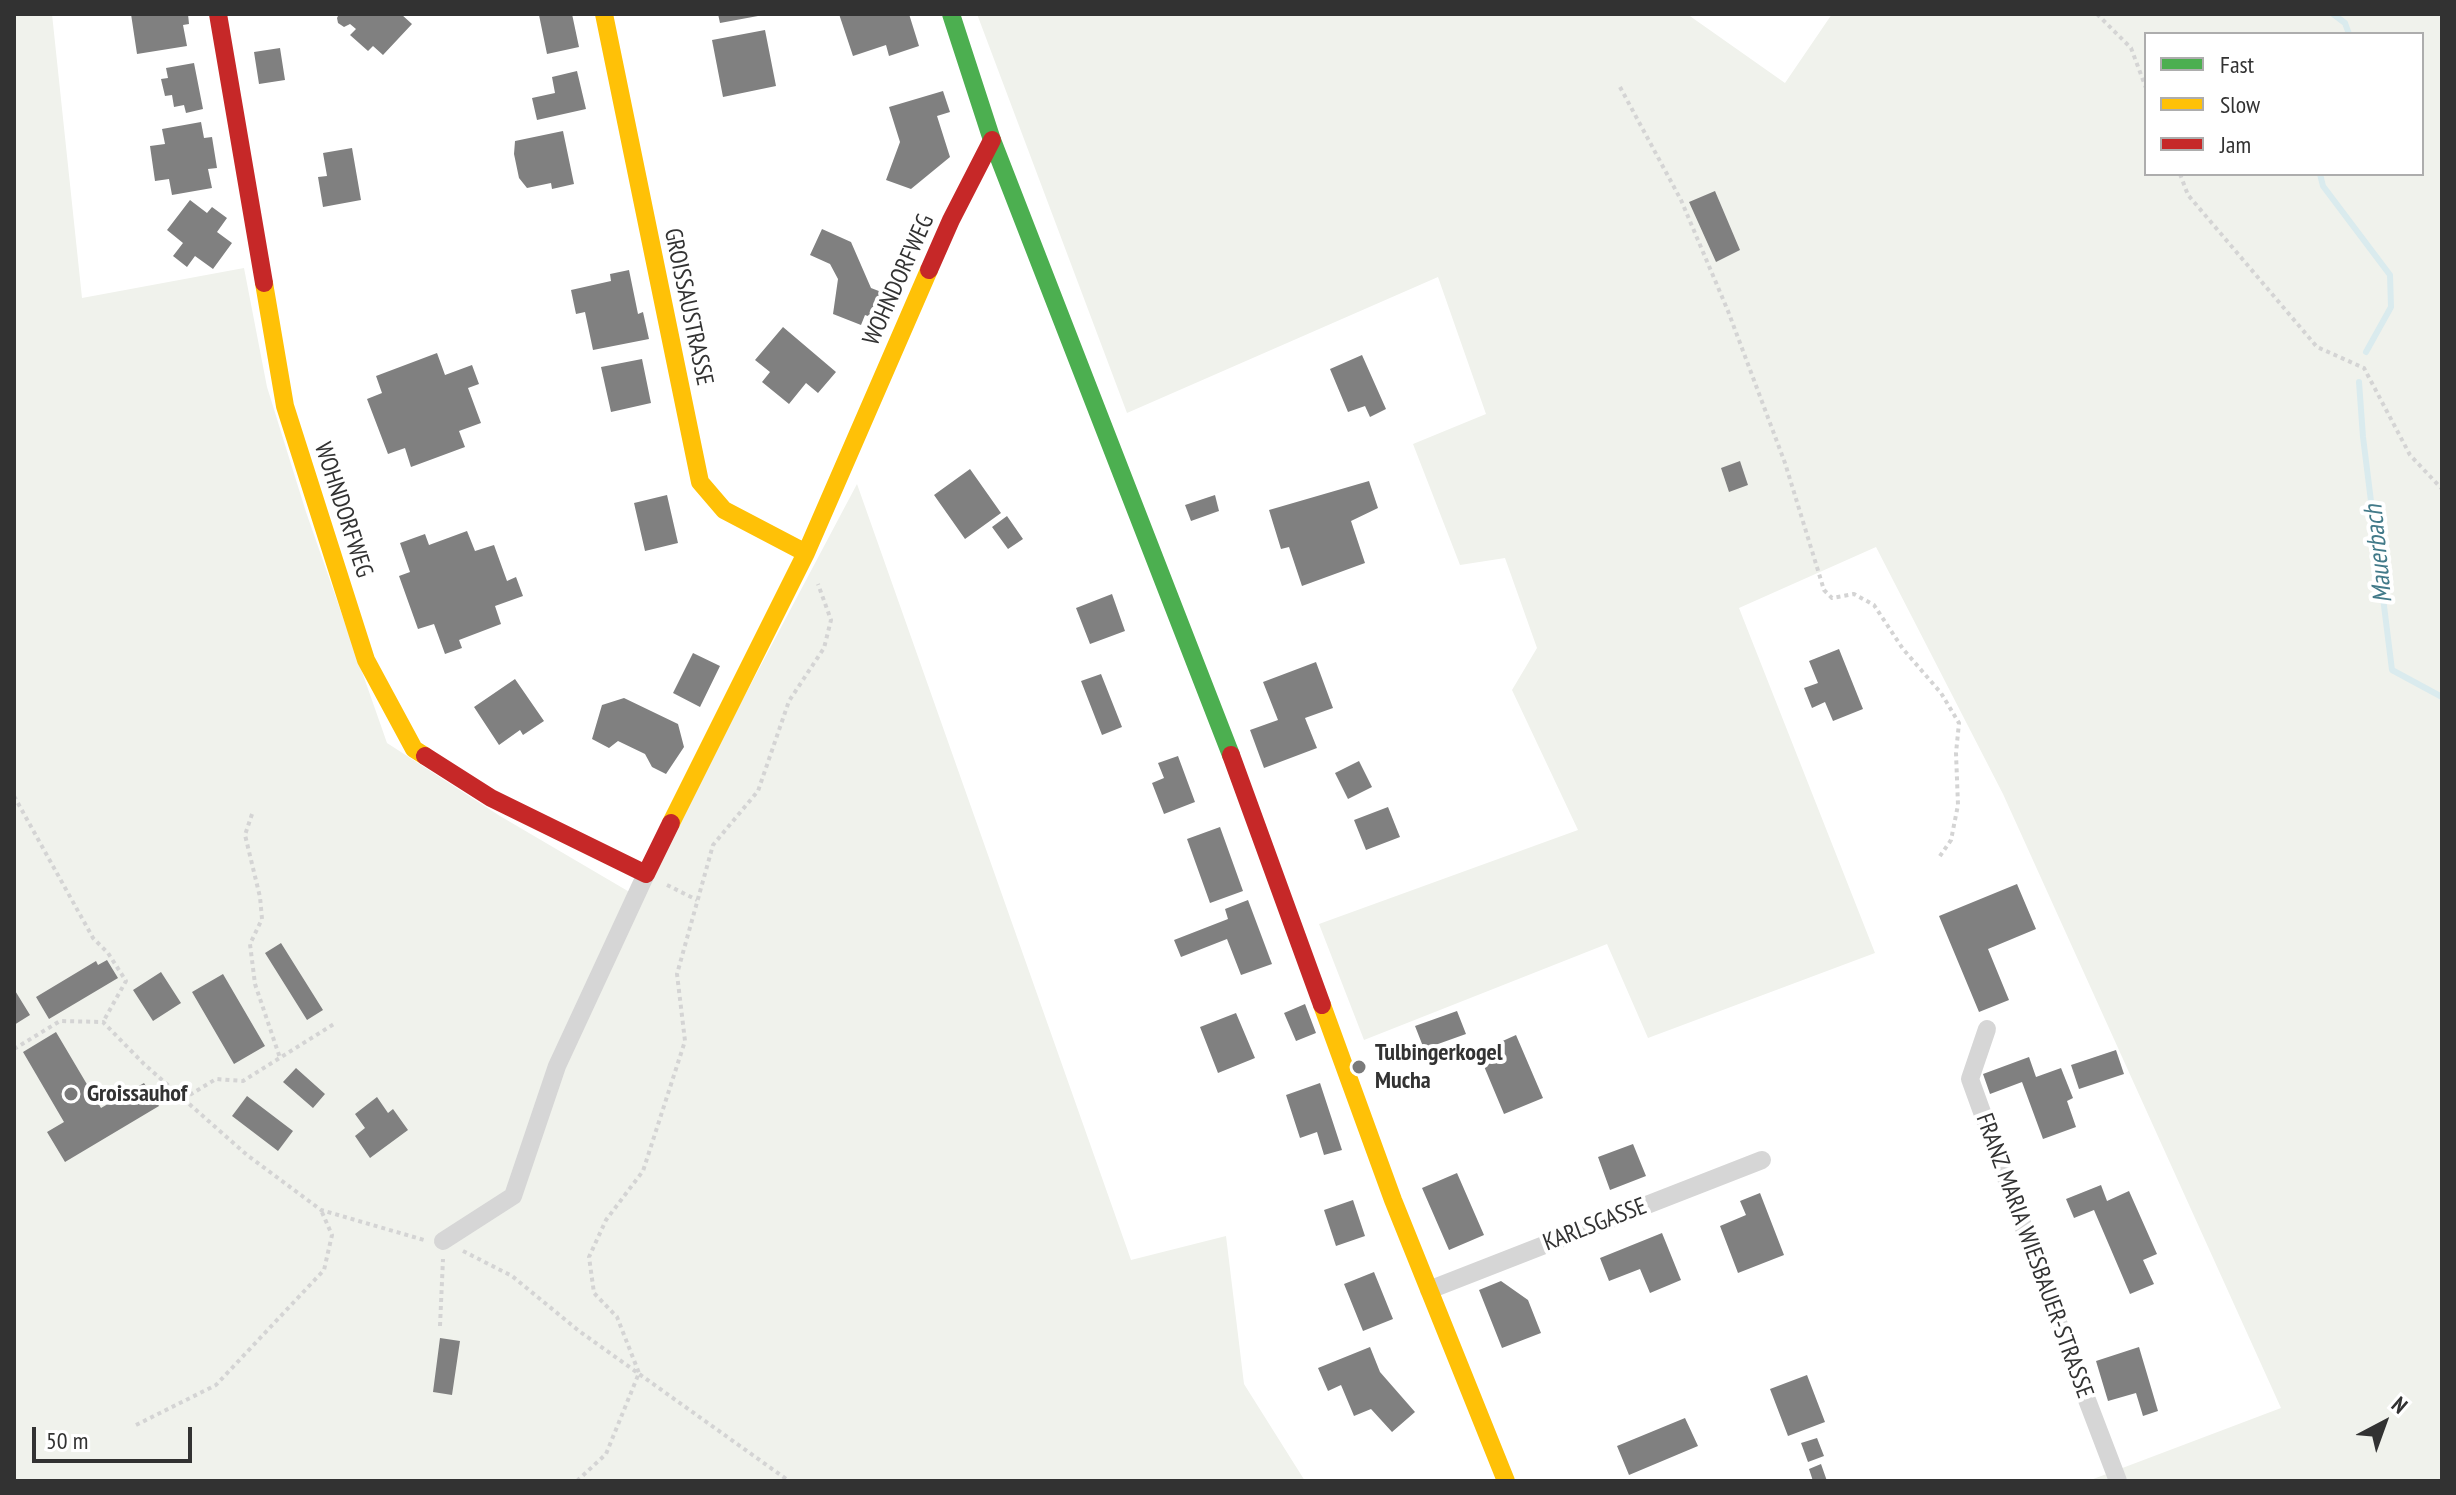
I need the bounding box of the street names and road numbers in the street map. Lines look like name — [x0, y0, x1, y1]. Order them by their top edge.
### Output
street label: WOHNDORFWEG — [857, 210, 941, 350]
street label: GROISSAUSTRASSE — [657, 226, 719, 388]
street label: WOHNDORFWEG — [308, 439, 378, 581]
street label: FRANZ MARIA WIESBAUER-STRASSE — [1969, 1110, 2099, 1402]
street label: KARLSGASSE — [1539, 1192, 1651, 1258]

